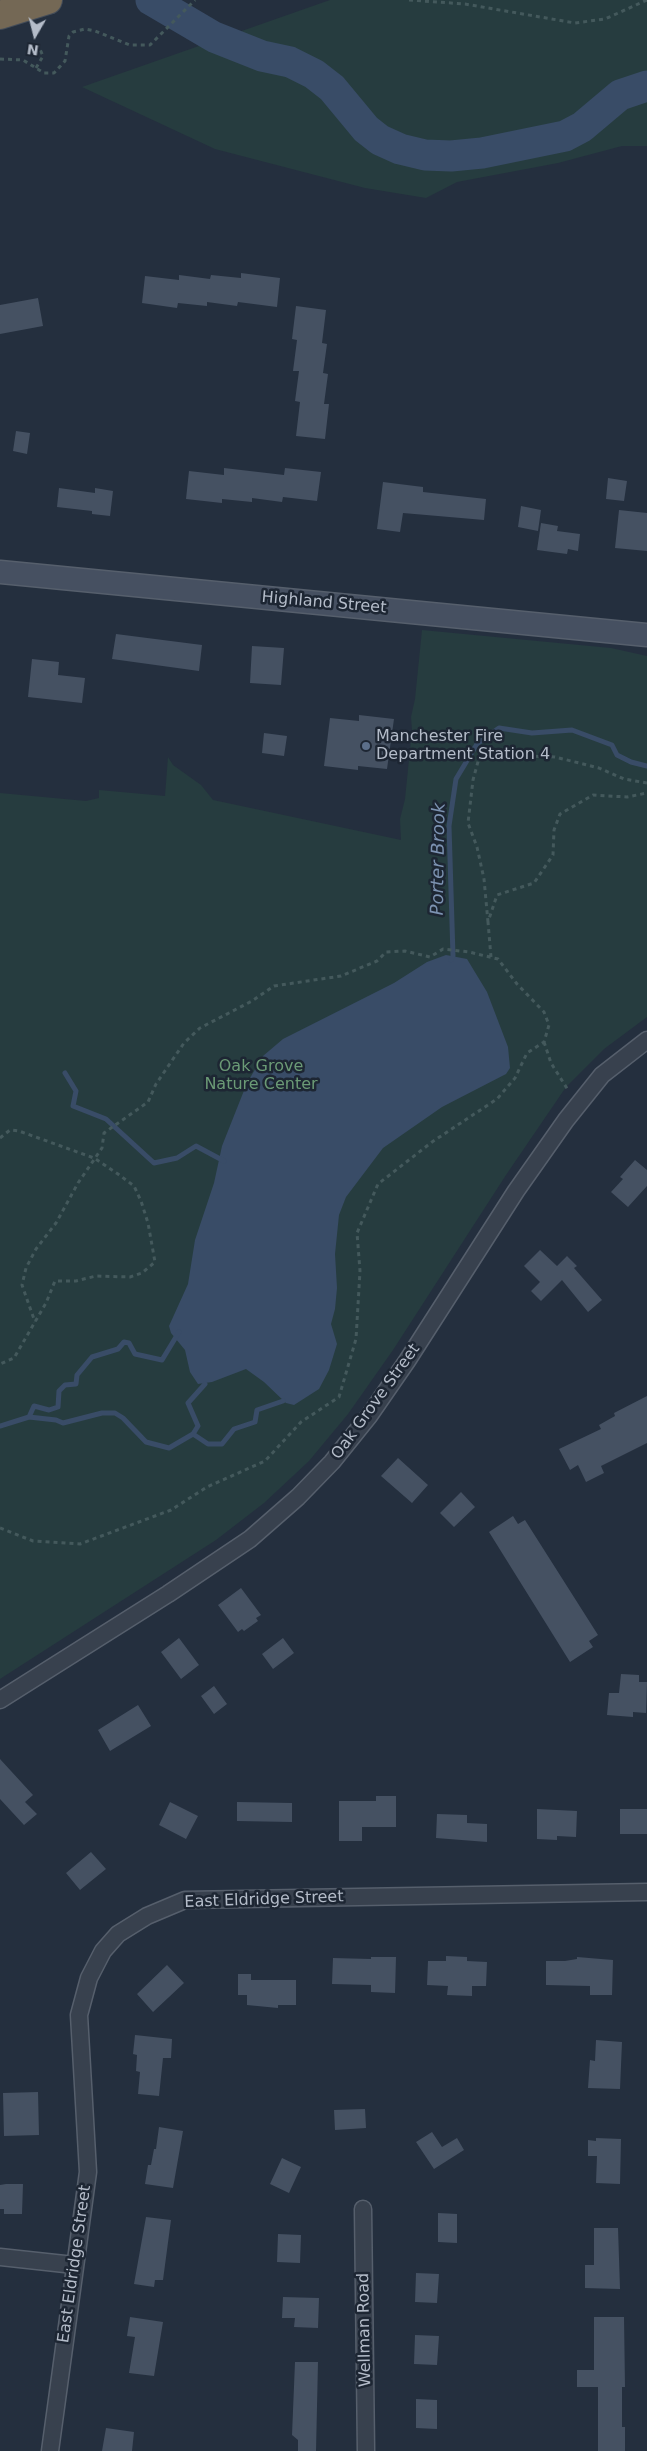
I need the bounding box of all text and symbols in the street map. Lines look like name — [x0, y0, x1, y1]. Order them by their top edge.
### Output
north arrow — [10, 10, 60, 60]
text: N — [26, 41, 40, 59]
street label: Highland Street — [261, 588, 387, 618]
place label: Manchester Fire Department Station 4 — [376, 727, 550, 765]
marker: Manchester Fire Department Station 4 — [360, 740, 372, 752]
water label: Porter Brook — [427, 802, 451, 916]
park label: Oak Grove Nature Center — [204, 1057, 318, 1095]
street label: Oak Grove Street — [328, 1340, 424, 1464]
street label: East Eldridge Street — [184, 1888, 344, 1912]
street label: East Eldridge Street — [54, 2184, 96, 2344]
street label: Wellman Road — [354, 2273, 376, 2387]

